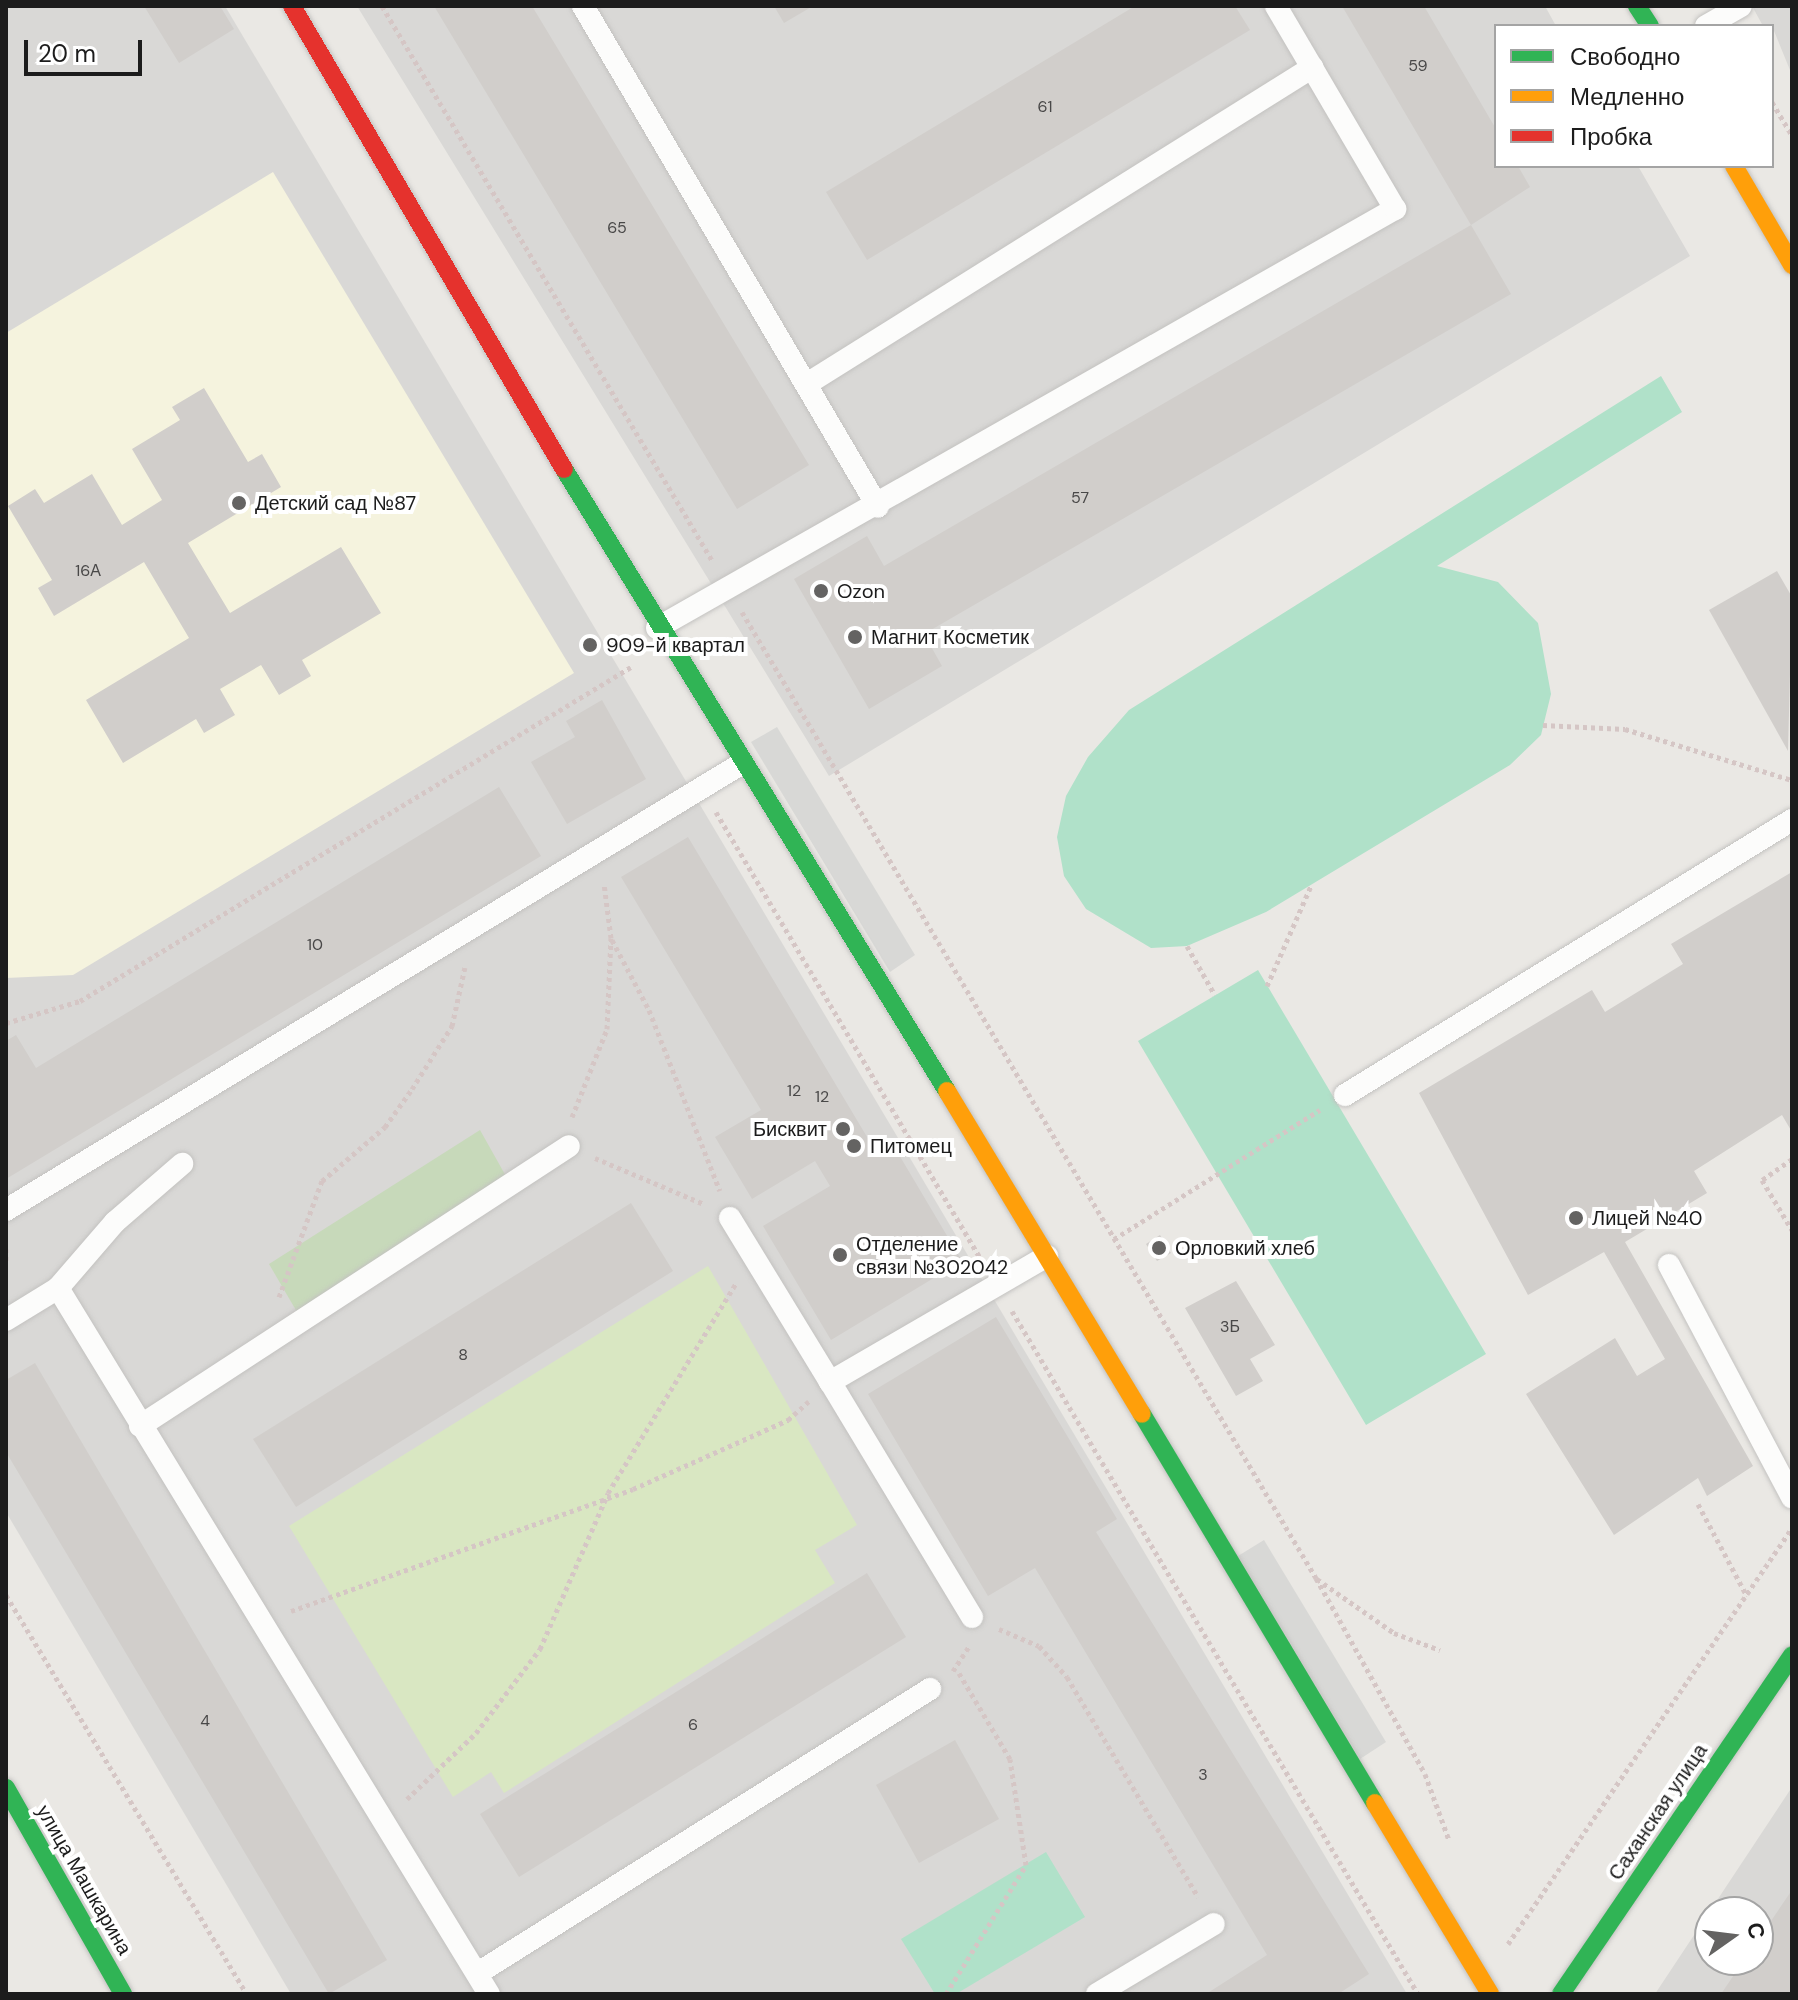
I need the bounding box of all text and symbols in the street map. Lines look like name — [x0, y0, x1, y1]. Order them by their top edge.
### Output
scale bar — [28, 24, 146, 74]
legend — [1494, 24, 1774, 168]
text: 20 m — [38, 38, 96, 69]
text: Свободно — [1570, 41, 1680, 72]
house number: 59 — [1408, 56, 1428, 76]
text: Медленно — [1570, 81, 1684, 112]
house number: 61 — [1037, 97, 1053, 117]
text: Пробка — [1570, 121, 1652, 152]
house number: 65 — [607, 218, 627, 238]
house number: 57 — [1071, 488, 1089, 508]
place label: Детский сад №87 — [255, 491, 416, 515]
marker: Детский сад №87 — [230, 494, 248, 512]
house number: 16А — [75, 561, 101, 581]
place label: Ozon — [837, 579, 885, 603]
marker: Ozon — [812, 582, 830, 600]
place label: Магнит Косметик — [871, 625, 1029, 649]
marker: Магнит Косметик — [846, 628, 864, 646]
place label: 909-й квартал — [606, 633, 745, 657]
marker: 909-й квартал — [581, 636, 599, 654]
house number: 10 — [307, 935, 323, 955]
house number: 12 — [787, 1081, 801, 1101]
house number: 12 — [815, 1087, 829, 1107]
place label: Бисквит — [753, 1117, 827, 1141]
marker: Бисквит — [834, 1120, 852, 1138]
place label: Питомец — [870, 1134, 952, 1158]
marker: Питомец — [845, 1137, 863, 1155]
place label: Лицей №40 — [1592, 1206, 1702, 1230]
marker: Лицей №40 — [1567, 1209, 1585, 1227]
place label: Отделение связи №302042 — [856, 1232, 1008, 1279]
place label: Орловкий хлеб — [1175, 1236, 1315, 1260]
marker: Орловкий хлеб — [1150, 1239, 1168, 1257]
marker: Отделение связи №302042 — [831, 1246, 849, 1264]
house number: 3Б — [1220, 1317, 1240, 1337]
house number: 8 — [458, 1345, 468, 1365]
house number: 4 — [200, 1711, 210, 1731]
house number: 6 — [688, 1715, 698, 1735]
street label: Саханская улица — [1604, 1739, 1712, 1885]
house number: 3 — [1198, 1765, 1208, 1785]
street label: улица Машкарина — [31, 1801, 137, 1959]
north arrow — [1694, 1896, 1774, 1976]
text: С — [1740, 1919, 1772, 1942]

